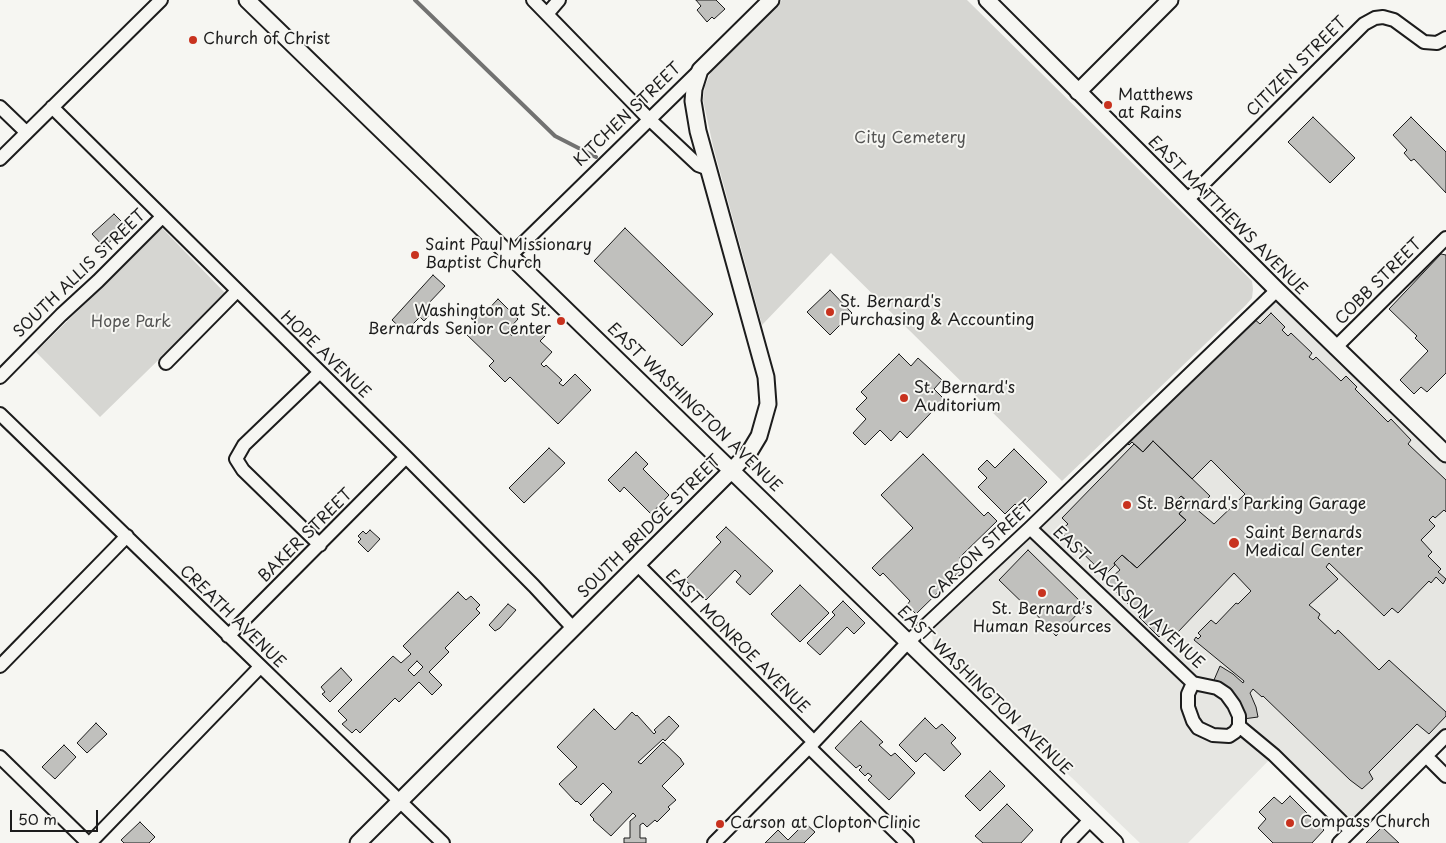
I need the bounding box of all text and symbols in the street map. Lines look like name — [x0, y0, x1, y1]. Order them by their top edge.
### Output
street label: CITIZEN STREET — [1243, 13, 1351, 121]
place label: Church of Christ — [203, 30, 330, 50]
marker: Church of Christ — [187, 34, 199, 46]
street label: KITCHEN STREET — [571, 59, 685, 171]
place label: Matthews at Rains — [1118, 86, 1193, 124]
marker: Matthews at Rains — [1102, 99, 1114, 111]
park label: City Cemetery — [854, 129, 966, 149]
street label: EAST MATTHEWS AVENUE — [1144, 133, 1310, 299]
street label: SOUTH ALLIS STREET — [10, 206, 150, 342]
street label: COBB STREET — [1332, 235, 1426, 329]
place label: Saint Paul Missionary Baptist Church — [425, 236, 592, 274]
marker: Saint Paul Missionary Baptist Church — [409, 249, 421, 261]
place label: St. Bernard's Purchasing & Accounting — [840, 293, 1034, 331]
place label: Washington at St. Bernards Senior Center — [368, 302, 551, 340]
marker: St. Bernard's Purchasing & Accounting — [824, 306, 836, 318]
street label: HOPE AVENUE — [276, 307, 374, 403]
park label: Hope Park — [91, 313, 171, 333]
marker: Washington at St. Bernards Senior Center — [555, 315, 567, 327]
street label: EAST WASHINGTON AVENUE — [603, 320, 785, 496]
place label: St. Bernard's Auditorium — [914, 379, 1015, 417]
marker: St. Bernard's Auditorium — [898, 392, 910, 404]
street label: SOUTH BRIDGE STREET — [574, 451, 726, 603]
street label: BAKER STREET — [255, 485, 357, 587]
place label: St. Bernard's Parking Garage — [1137, 495, 1366, 515]
street label: CARSON STREET — [924, 497, 1038, 605]
marker: St. Bernard's Parking Garage — [1121, 499, 1133, 511]
street label: EAST JACKSON AVENUE — [1048, 523, 1208, 673]
place label: Saint Bernards Medical Center — [1245, 524, 1363, 562]
marker: Saint Bernards Medical Center — [1227, 536, 1241, 550]
street label: CREATH AVENUE — [175, 562, 289, 672]
street label: EAST MONROE AVENUE — [661, 566, 813, 718]
marker: St. Bernard's Human Resources — [1036, 587, 1048, 599]
place label: St. Bernard's Human Resources — [973, 600, 1111, 638]
street label: EAST WASHINGTON AVENUE — [893, 603, 1075, 779]
scale bar — [12, 800, 100, 832]
text: 50 m — [18, 807, 57, 830]
place label: Compass Church — [1300, 813, 1430, 833]
place label: Carson at Clopton Clinic — [730, 814, 920, 834]
marker: Compass Church — [1284, 817, 1296, 829]
marker: Carson at Clopton Clinic — [714, 818, 726, 830]

